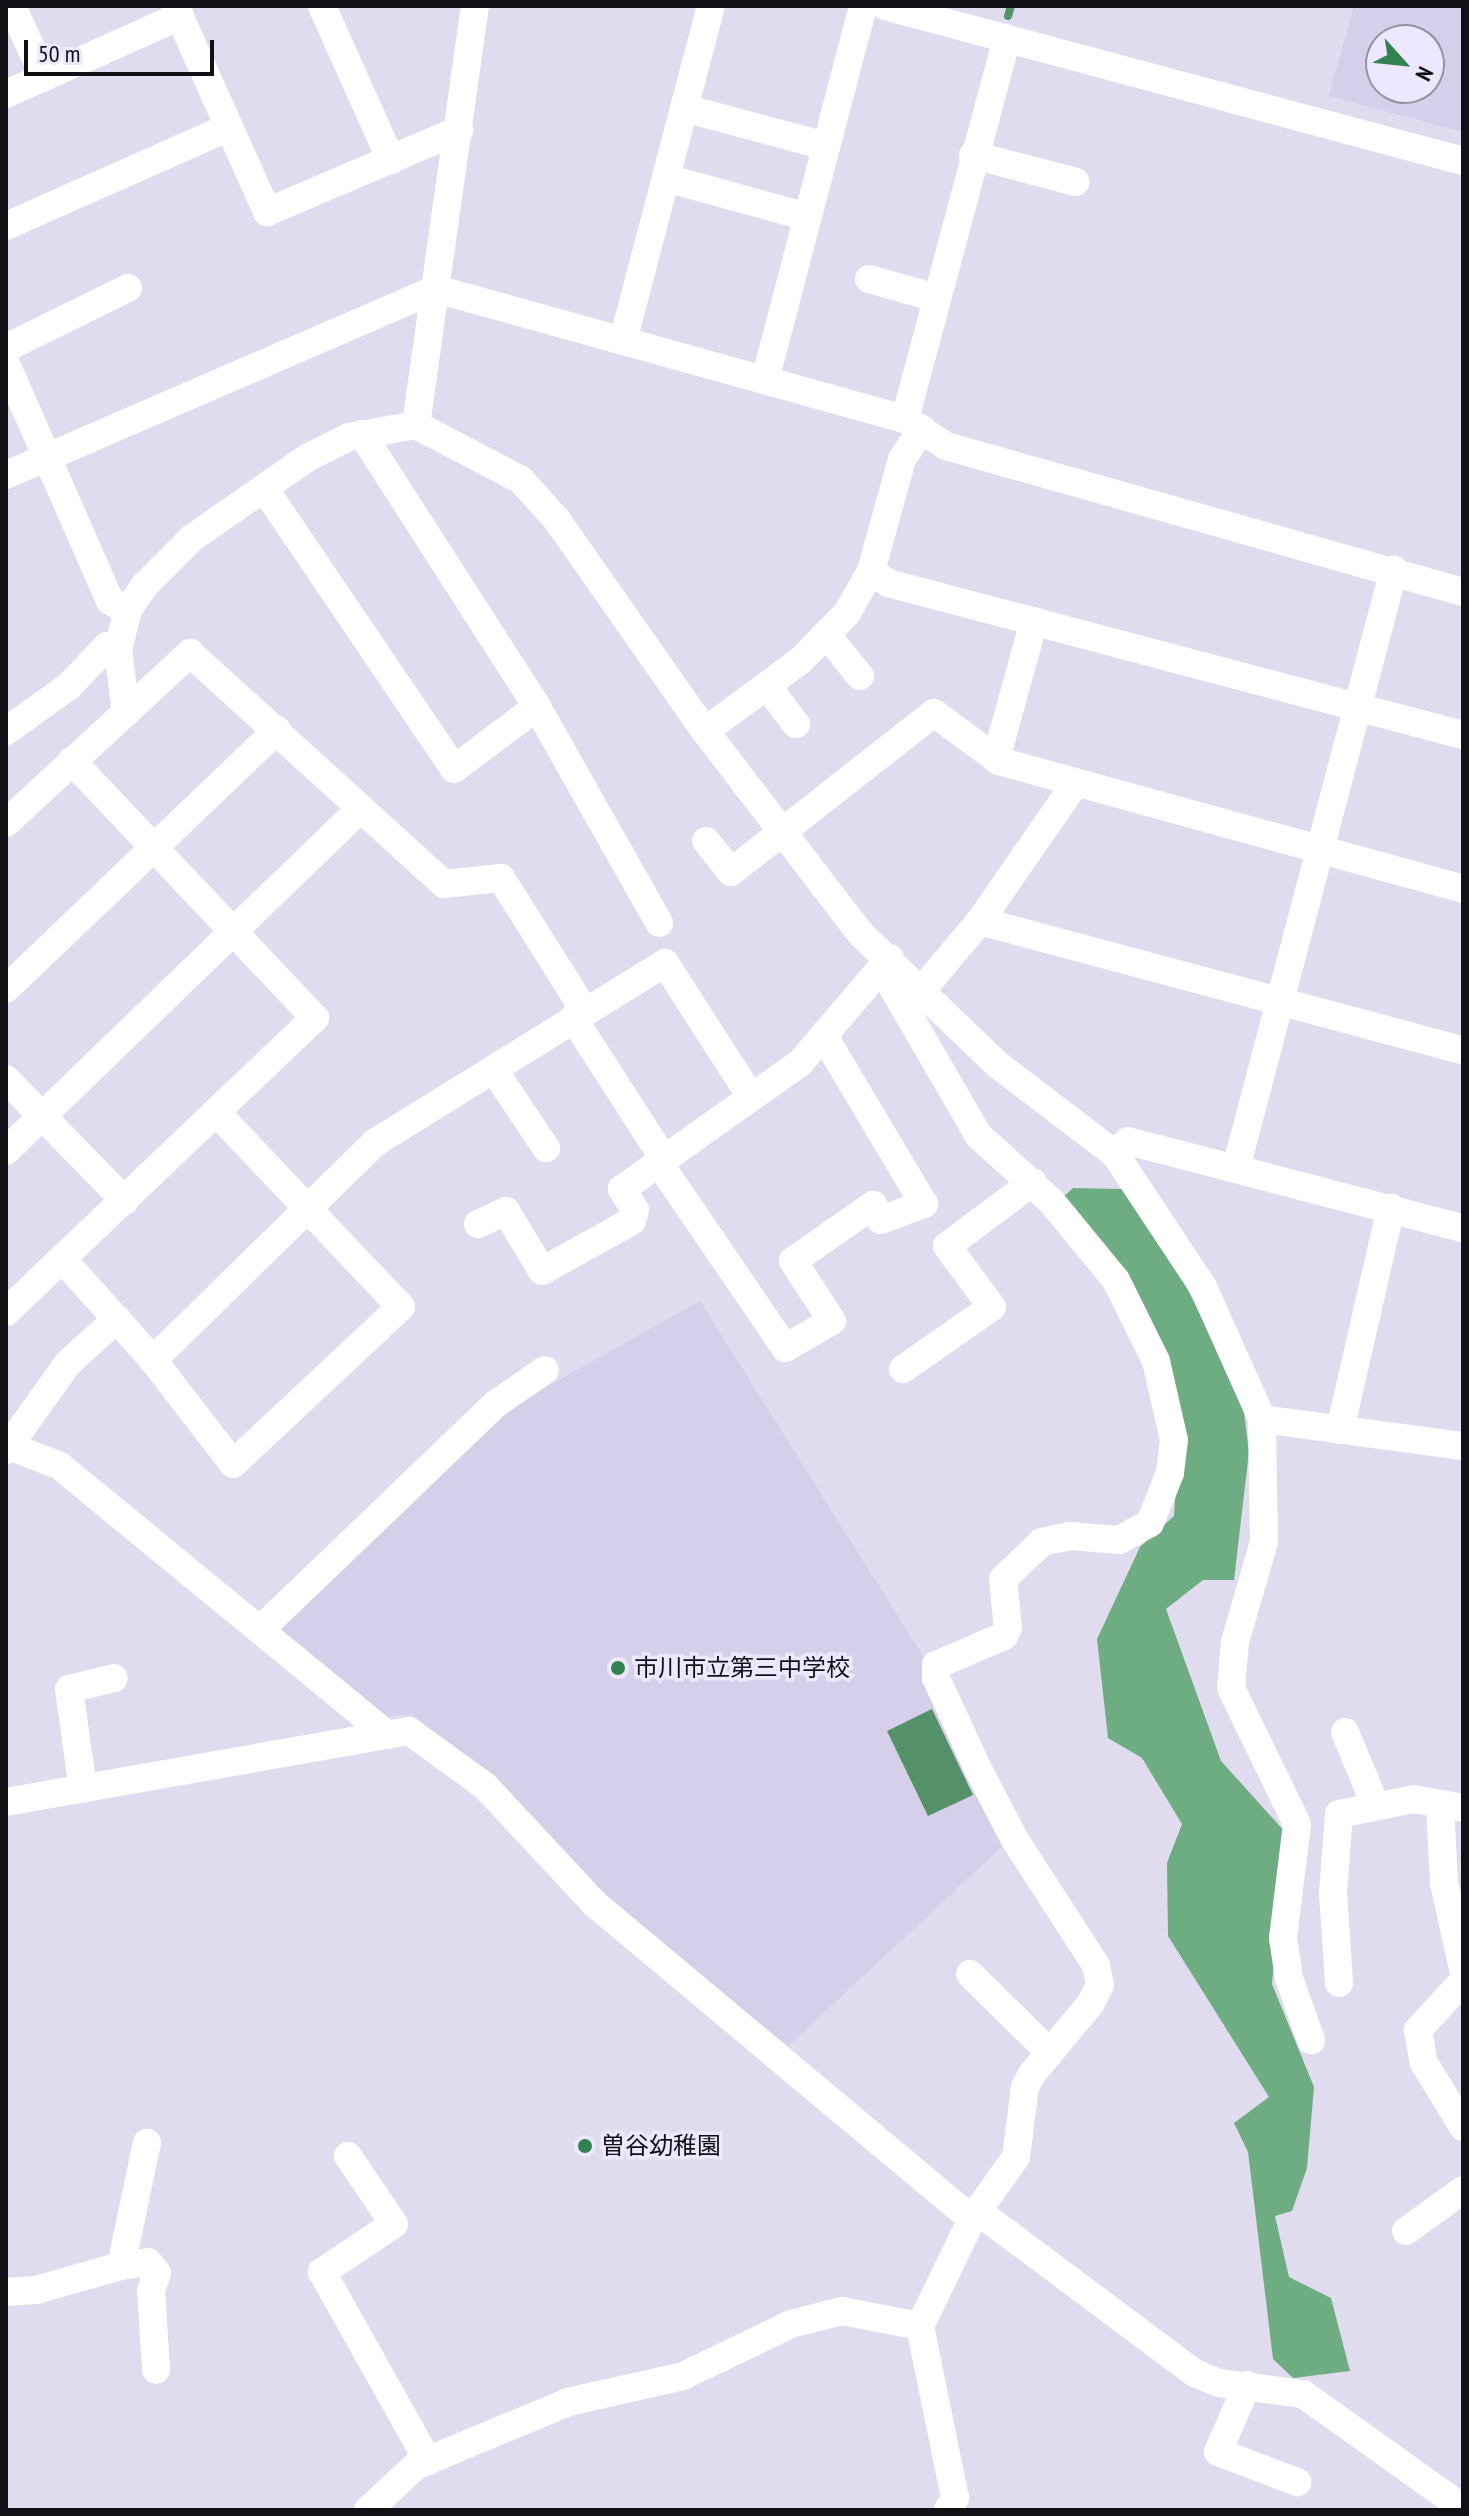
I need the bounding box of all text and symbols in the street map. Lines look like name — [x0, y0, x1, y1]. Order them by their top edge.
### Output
scale bar — [28, 24, 218, 74]
north arrow — [1365, 24, 1445, 104]
text: 50 m — [38, 38, 80, 69]
text: N — [1409, 62, 1440, 86]
place label: 市川市立第三中学校 — [634, 1654, 850, 1682]
marker: 市川市立第三中学校 — [609, 1659, 627, 1677]
place label: 曽谷幼稚園 — [601, 2132, 721, 2160]
marker: 曽谷幼稚園 — [576, 2137, 594, 2155]

